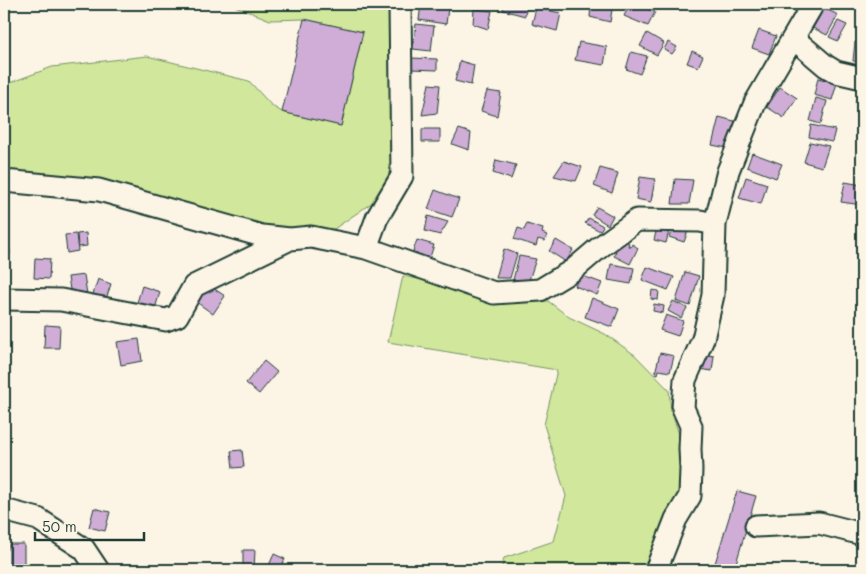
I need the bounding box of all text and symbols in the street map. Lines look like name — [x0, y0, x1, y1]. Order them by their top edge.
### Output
scale bar — [35, 509, 144, 541]
text: 50 m — [42, 516, 77, 536]

